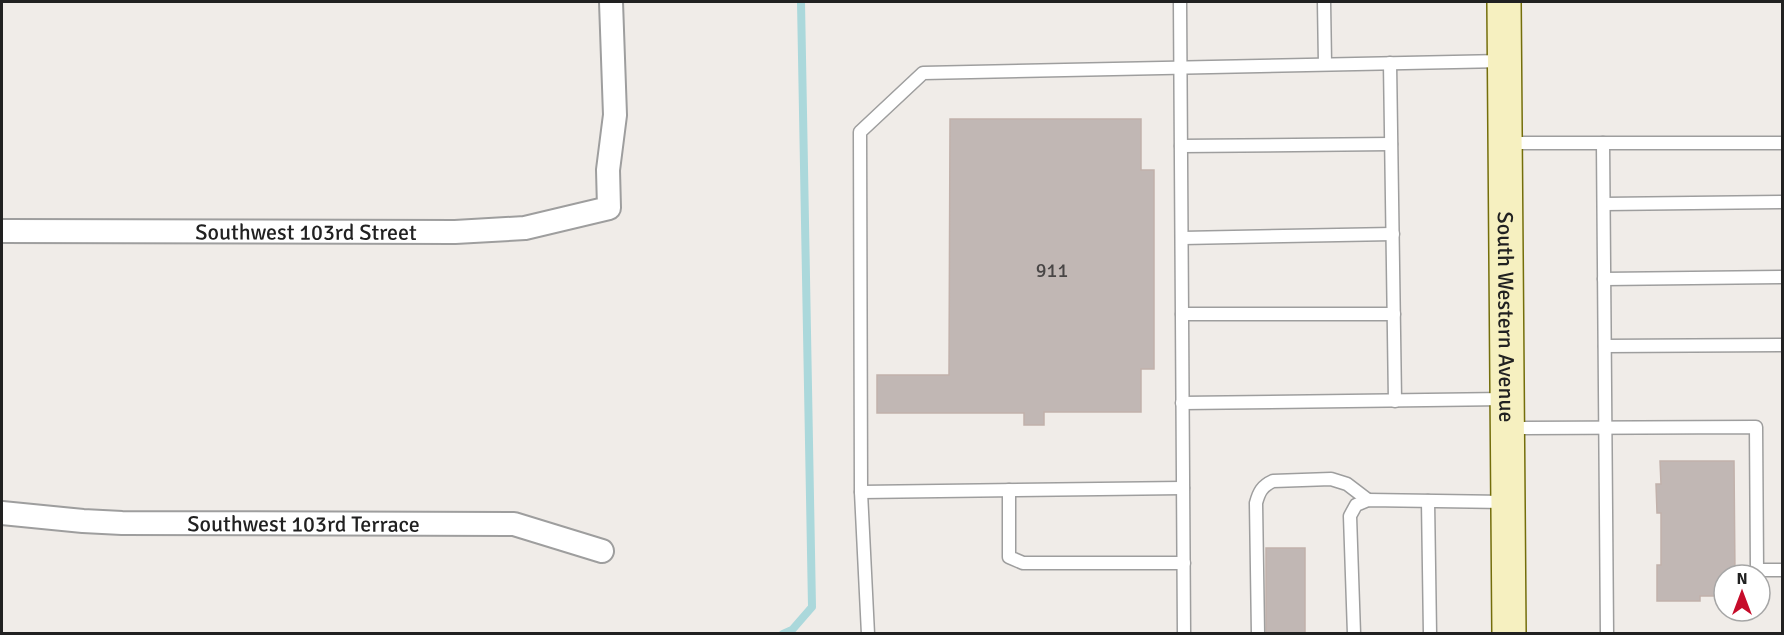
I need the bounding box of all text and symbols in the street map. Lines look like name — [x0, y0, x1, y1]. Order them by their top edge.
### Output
street label: South Western Avenue — [1492, 211, 1520, 423]
street label: Southwest 103rd Street — [195, 218, 417, 246]
house number: 911 — [1036, 258, 1068, 283]
street label: Southwest 103rd Terrace — [187, 510, 420, 538]
north arrow — [1712, 563, 1772, 623]
text: N — [1736, 569, 1748, 589]

